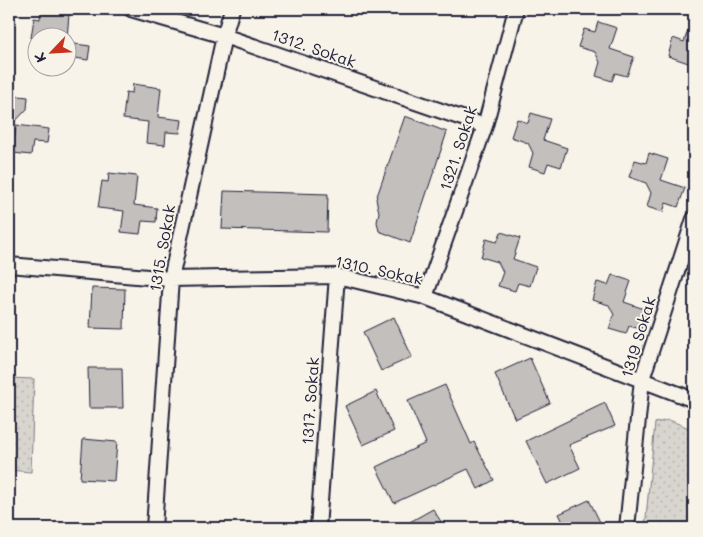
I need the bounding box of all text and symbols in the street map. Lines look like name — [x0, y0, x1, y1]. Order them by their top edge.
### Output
street label: 1312. Sokak — [269, 23, 359, 72]
north arrow — [28, 28, 78, 78]
text: K — [29, 50, 50, 66]
street label: 1321. Sokak — [434, 103, 481, 193]
street label: 1315. Sokak — [143, 203, 180, 293]
street label: 1310. Sokak — [333, 250, 425, 289]
street label: 1319 Sokak — [615, 294, 660, 380]
street label: 1317. Sokak — [296, 356, 323, 446]

